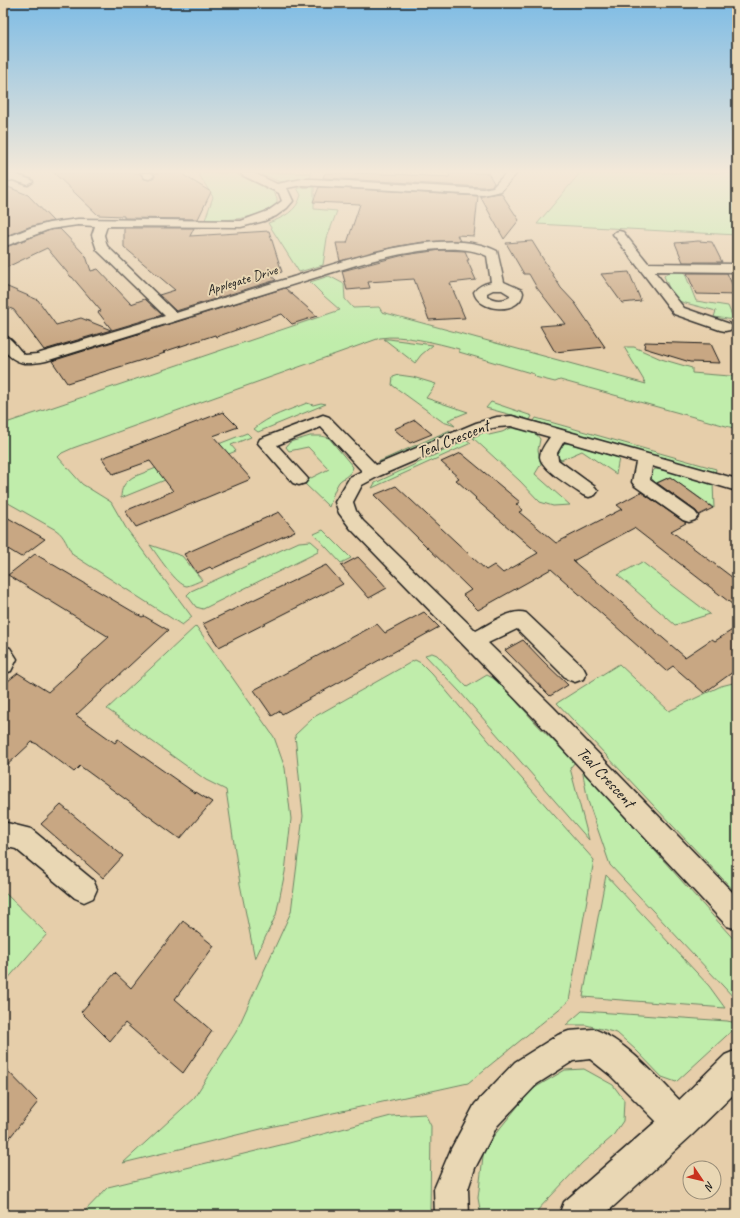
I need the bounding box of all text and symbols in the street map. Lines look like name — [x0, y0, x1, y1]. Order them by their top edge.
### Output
street label: Applegate Drive — [205, 261, 281, 299]
street label: Teal Crescent — [414, 414, 494, 463]
street label: Teal Crescent — [572, 742, 641, 814]
north arrow — [682, 1160, 722, 1200]
text: N — [701, 1179, 718, 1194]

